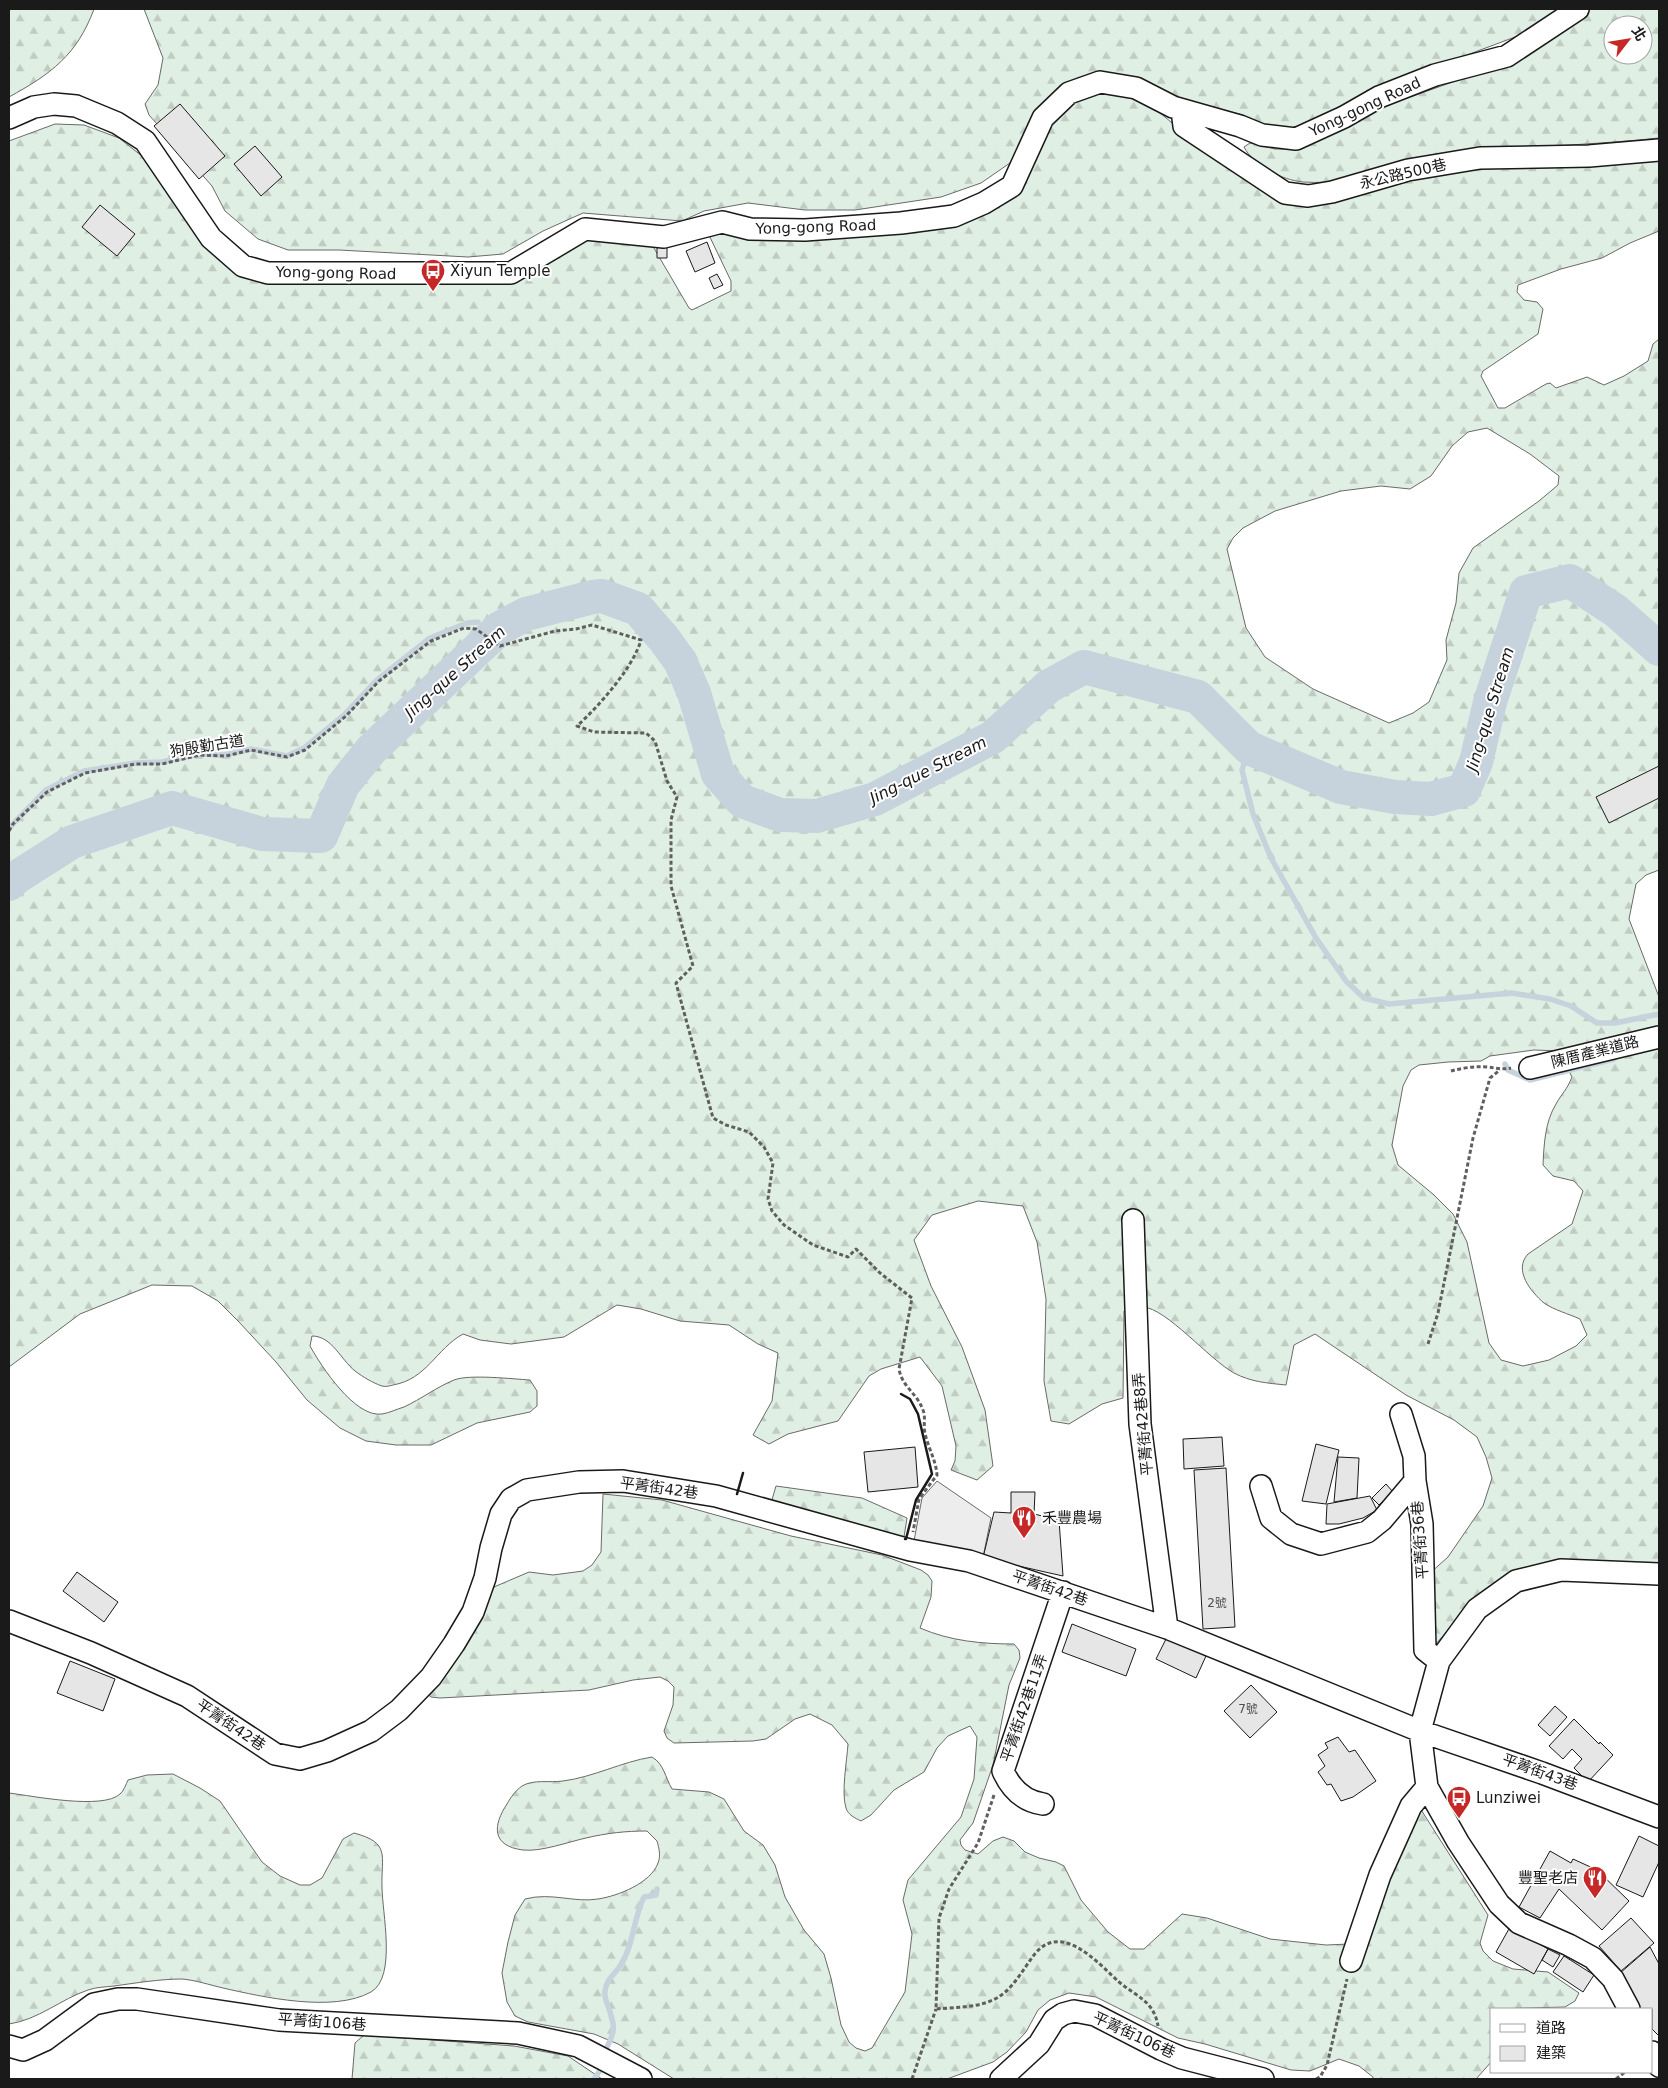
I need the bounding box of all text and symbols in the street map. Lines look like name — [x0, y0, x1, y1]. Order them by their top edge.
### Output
north arrow — [1603, 15, 1653, 65]
text: 北 — [1629, 23, 1650, 43]
street label: Yong-gong Road — [1305, 73, 1424, 141]
street label: 永公路500巷 — [1358, 155, 1448, 193]
street label: Yong-gong Road — [754, 216, 877, 238]
bus stop icon: Xiyun Temple — [420, 258, 446, 292]
place label: Xiyun Temple — [450, 262, 550, 280]
street label: Yong-gong Road — [274, 263, 397, 283]
water label: Jing-que Stream — [399, 622, 509, 724]
water label: Jing-que Stream — [1461, 645, 1518, 776]
street label: 狗殷勤古道 — [169, 731, 245, 761]
water label: Jing-que Stream — [864, 732, 990, 809]
street label: 陳厝產業道路 — [1549, 1032, 1641, 1072]
street label: 平菁街42巷8弄 — [1130, 1372, 1156, 1476]
street label: 平菁街42巷 — [619, 1474, 699, 1502]
street label: 平菁街36巷 — [1408, 1500, 1432, 1580]
restaurant icon: 禾豐農場 — [1011, 1505, 1037, 1539]
place label: 禾豐農場 — [1042, 1509, 1102, 1527]
street label: 平菁街42巷 — [1010, 1567, 1090, 1609]
house number: 2號 — [1207, 1596, 1227, 1610]
street label: 平菁街42巷11弄 — [997, 1652, 1051, 1764]
street label: 平菁街42巷 — [193, 1695, 269, 1755]
house number: 7號 — [1238, 1702, 1258, 1716]
street label: 平菁街43巷 — [1500, 1750, 1580, 1794]
bus stop icon: Lunziwei — [1446, 1785, 1472, 1819]
place label: Lunziwei — [1476, 1789, 1541, 1807]
restaurant icon: 豐聖老店 — [1582, 1865, 1608, 1899]
place label: 豐聖老店 — [1518, 1869, 1578, 1887]
street label: 平菁街106巷 — [1090, 2008, 1178, 2062]
legend — [1490, 2008, 1653, 2073]
street label: 平菁街106巷 — [277, 2010, 367, 2034]
text: 道路 — [1536, 2019, 1566, 2037]
text: 建築 — [1536, 2044, 1566, 2062]

